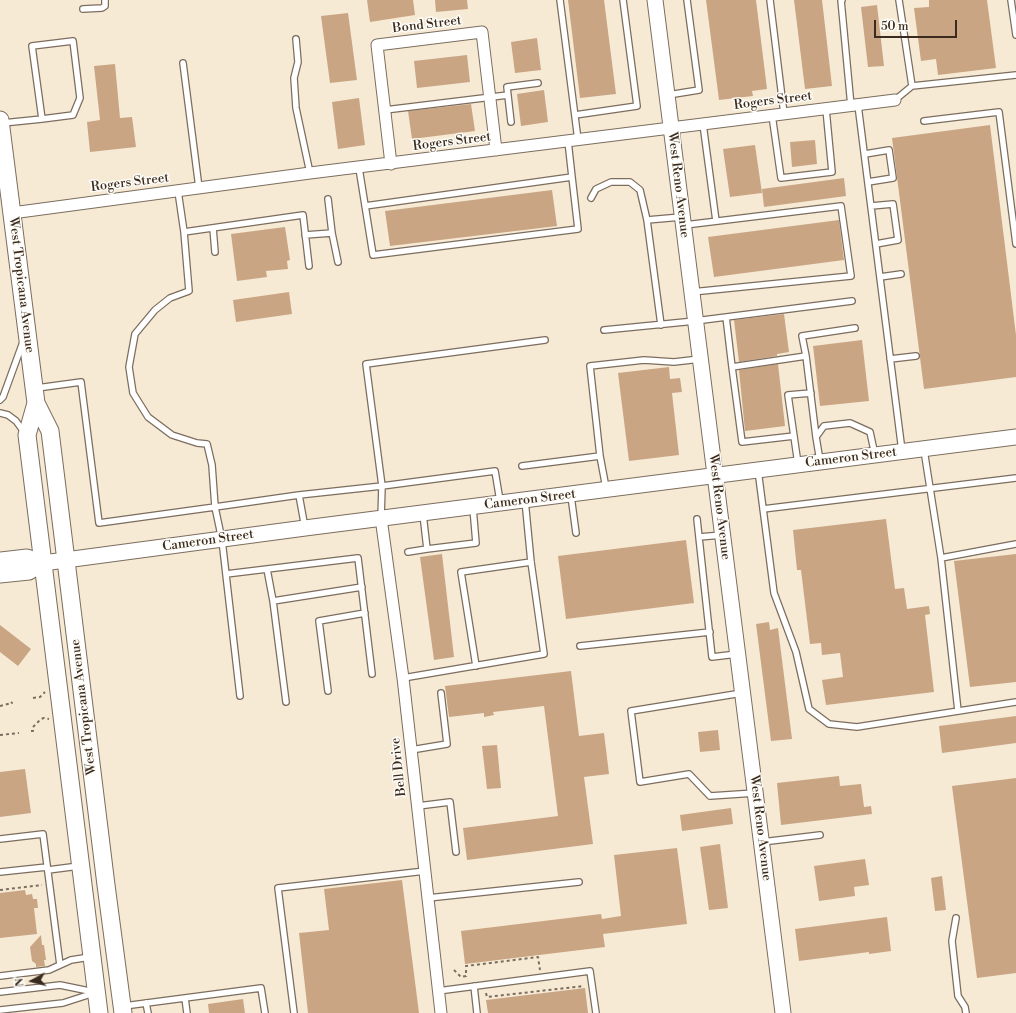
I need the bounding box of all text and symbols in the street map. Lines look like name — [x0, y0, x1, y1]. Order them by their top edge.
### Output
scale bar — [876, 12, 959, 38]
street label: Bond Street — [392, 13, 462, 37]
text: 50 m — [881, 19, 909, 34]
street label: Rogers Street — [733, 88, 813, 114]
street label: Rogers Street — [412, 129, 492, 155]
street label: West Reno Avenue — [664, 131, 692, 239]
street label: Rogers Street — [90, 170, 170, 196]
street label: West Tropicana Avenue — [5, 216, 37, 354]
street label: Cameron Street — [804, 445, 898, 471]
street label: West Reno Avenue — [705, 453, 733, 561]
street label: Cameron Street — [483, 487, 577, 513]
street label: Cameron Street — [161, 527, 255, 555]
street label: West Tropicana Avenue — [68, 638, 100, 776]
street label: Bell Drive — [388, 737, 410, 797]
street label: West Reno Avenue — [746, 774, 774, 882]
north arrow — [12, 961, 52, 1001]
text: N — [13, 977, 28, 988]

